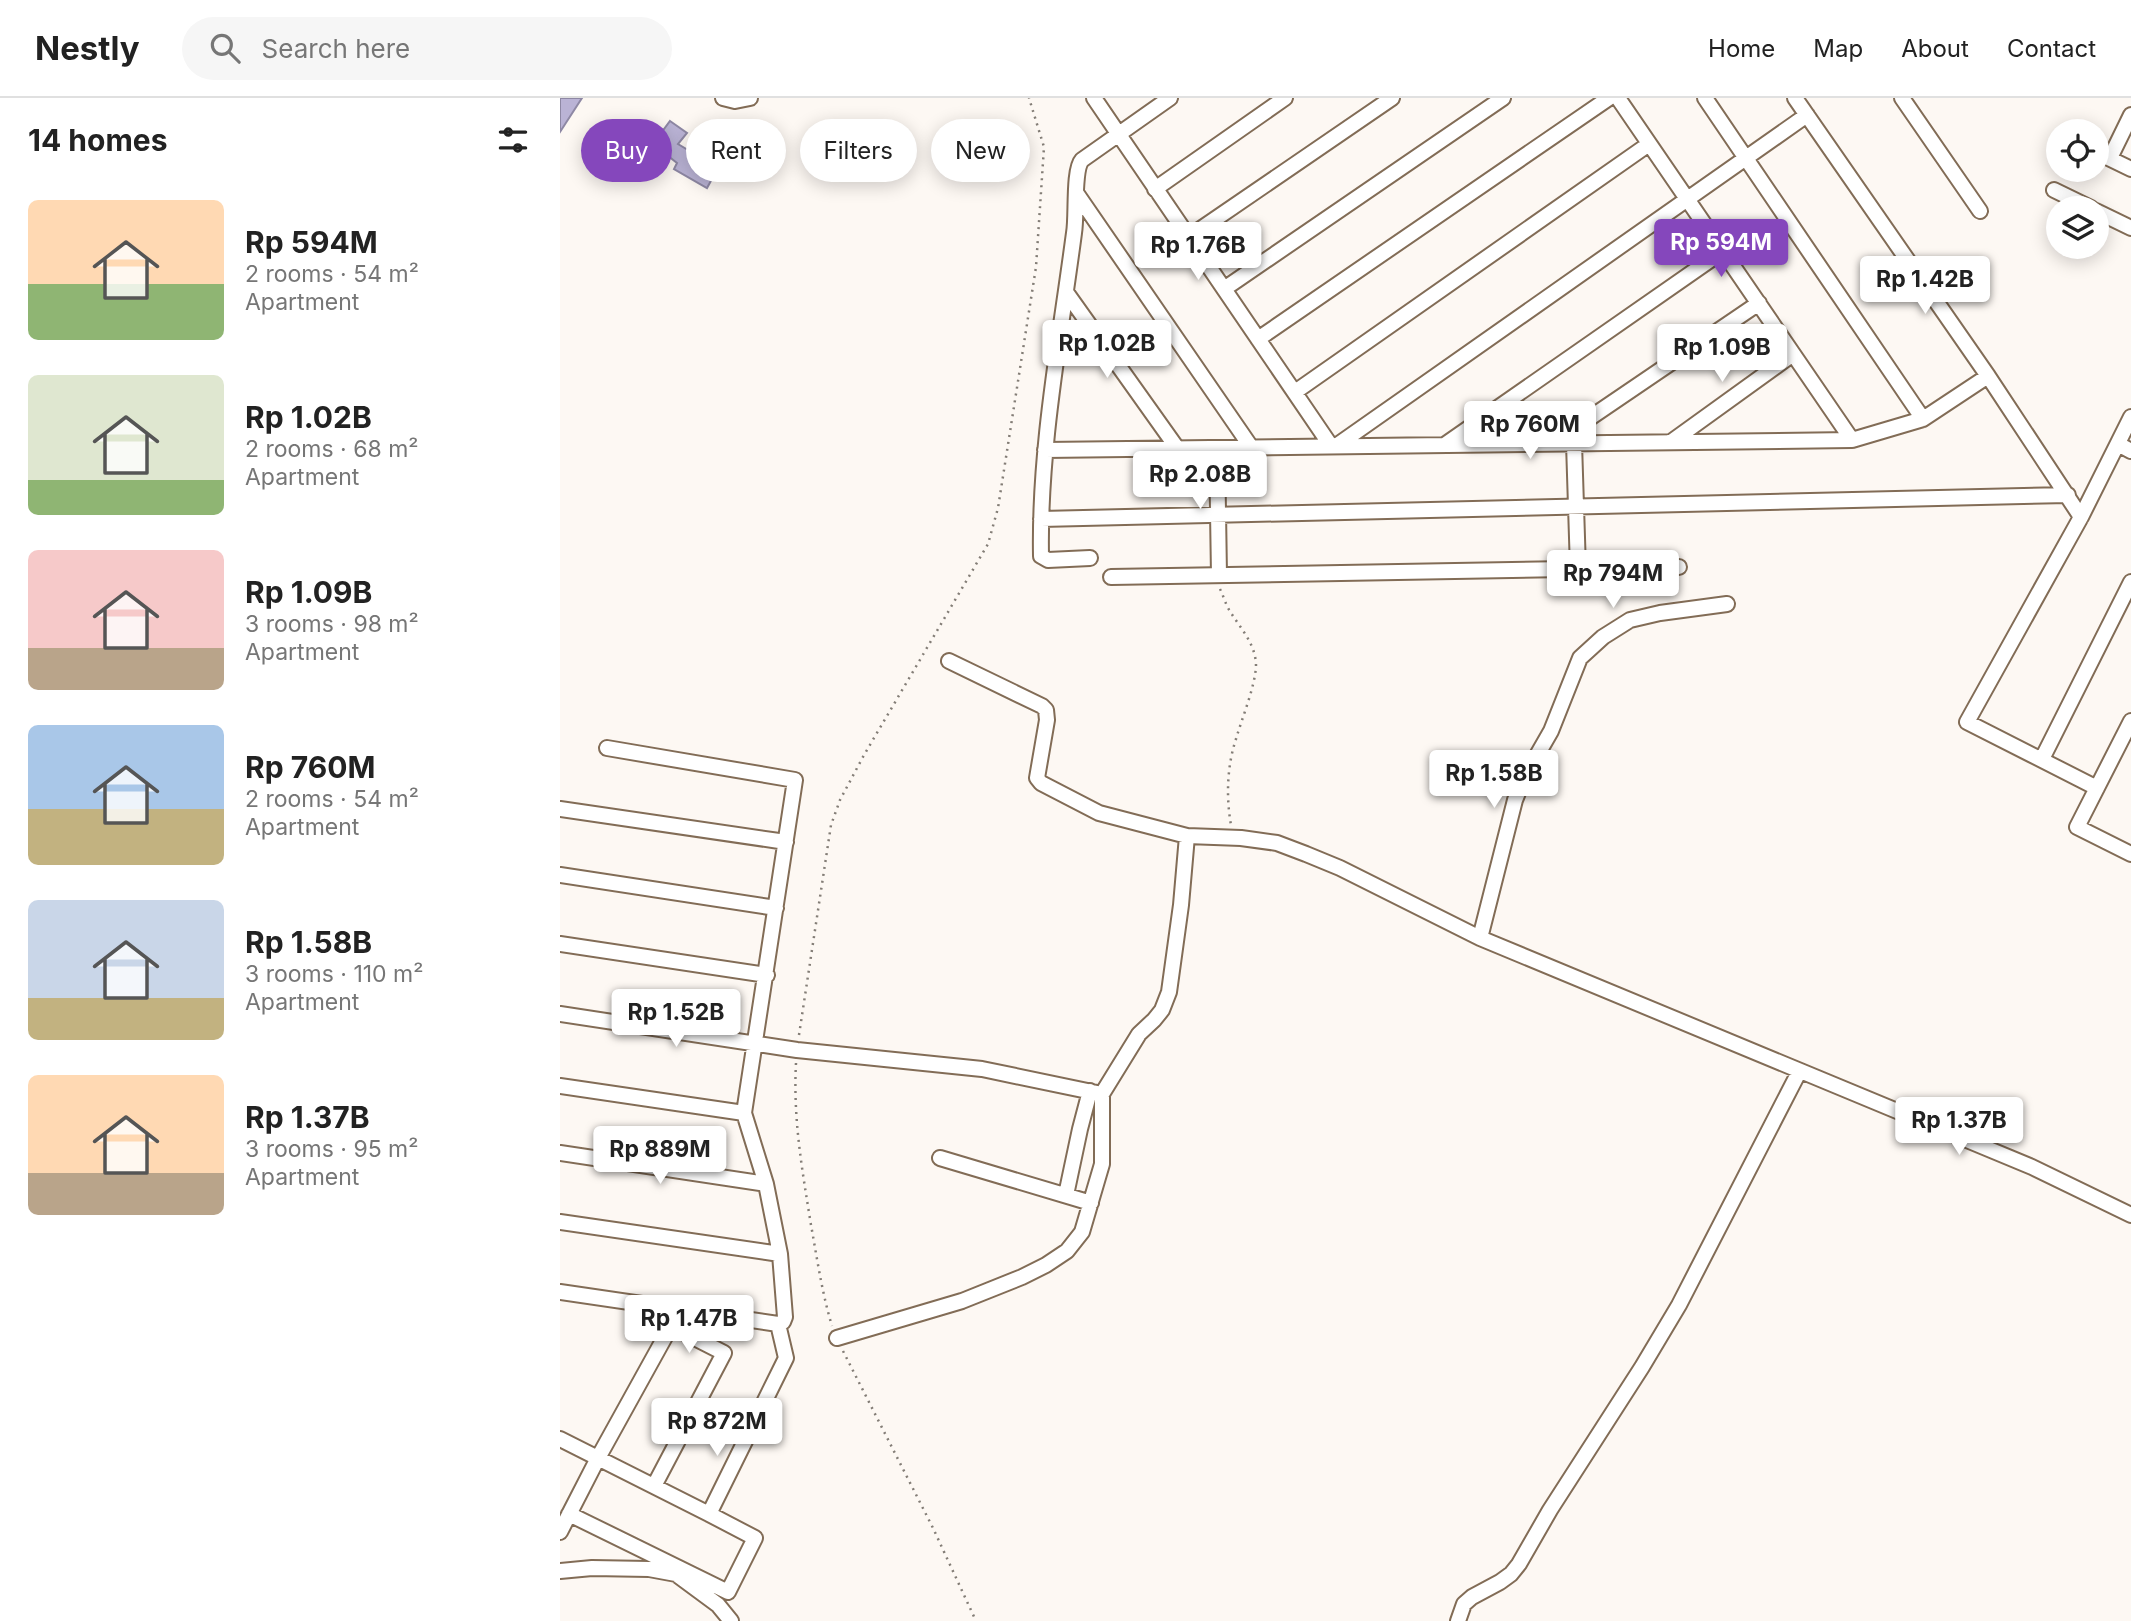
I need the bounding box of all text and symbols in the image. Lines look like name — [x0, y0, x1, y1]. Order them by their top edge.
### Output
search box — [182, 17, 672, 80]
text: Nestly — [35, 28, 140, 68]
icon: search — [206, 29, 244, 67]
text: Search here — [262, 33, 410, 64]
text: Home — [1708, 34, 1775, 63]
text: Map — [1813, 34, 1863, 63]
text: About — [1901, 34, 1969, 63]
text: Contact — [2007, 34, 2096, 63]
chip: Buy — [581, 119, 672, 182]
chip: Rent — [686, 119, 786, 182]
chip: Filters — [800, 119, 917, 182]
chip: New — [931, 119, 1030, 182]
map controls — [2046, 119, 2109, 259]
button: locate — [2046, 119, 2109, 182]
icon: filters — [494, 121, 532, 159]
text: 14 homes — [28, 122, 167, 158]
button: layers — [2046, 196, 2109, 259]
pin: Rp 594M — [1656, 220, 1786, 279]
pin: Rp 1.76B — [1126, 222, 1270, 282]
text: Rp 594M — [245, 224, 378, 260]
icon: home — [84, 228, 168, 312]
text: Rp 594M — [1670, 228, 1772, 256]
text: Rp 1.76B — [1150, 231, 1246, 259]
pin: Rp 1.42B — [1853, 256, 1997, 316]
text: 2 rooms · 54 m² — [245, 260, 419, 288]
text: Rp 1.42B — [1876, 265, 1974, 293]
text: Apartment — [245, 288, 359, 316]
pin: Rp 1.02B — [1035, 320, 1179, 380]
pin: Rp 1.09B — [1650, 324, 1794, 384]
text: Rp 1.02B — [1058, 329, 1156, 357]
text: Rp 1.09B — [1673, 333, 1771, 361]
text: Rp 1.02B — [245, 399, 372, 435]
pin: Rp 760M — [1465, 402, 1595, 461]
icon: home — [84, 403, 168, 487]
text: Rp 760M — [1480, 410, 1580, 438]
text: 2 rooms · 68 m² — [245, 435, 418, 463]
pin: Rp 2.08B — [1128, 452, 1272, 511]
text: Rp 2.08B — [1149, 460, 1251, 488]
text: Apartment — [245, 463, 359, 491]
pin: Rp 794M — [1548, 550, 1678, 610]
text: Rp 794M — [1563, 559, 1663, 587]
text: Rp 1.09B — [245, 574, 372, 610]
icon: home — [84, 578, 168, 662]
text: 3 rooms · 98 m² — [245, 610, 419, 638]
text: Apartment — [245, 638, 359, 666]
text: Rp 760M — [245, 749, 375, 785]
pin: Rp 1.58B — [1422, 750, 1566, 810]
icon: home — [84, 753, 168, 837]
text: Rp 1.58B — [1445, 759, 1543, 787]
text: 2 rooms · 54 m² — [245, 785, 419, 813]
text: Apartment — [245, 813, 359, 841]
text: Rp 1.58B — [245, 924, 372, 960]
icon: home — [84, 928, 168, 1012]
text: 3 rooms · 110 m² — [245, 960, 423, 988]
text: Apartment — [245, 988, 359, 1016]
pin: Rp 1.52B — [604, 990, 748, 1049]
text: Rp 1.52B — [628, 998, 724, 1026]
pin: Rp 1.37B — [1887, 1098, 2031, 1157]
text: Rp 1.37B — [245, 1099, 370, 1135]
icon: home — [84, 1103, 168, 1187]
text: Rp 1.37B — [1911, 1106, 2007, 1134]
pin: Rp 889M — [595, 1126, 725, 1186]
text: 3 rooms · 95 m² — [245, 1135, 418, 1163]
text: Rp 889M — [609, 1135, 711, 1163]
text: Apartment — [245, 1163, 359, 1191]
pin: Rp 1.47B — [617, 1296, 761, 1355]
text: Rp 1.47B — [641, 1304, 737, 1332]
pin: Rp 872M — [652, 1398, 782, 1458]
text: Rp 872M — [667, 1407, 767, 1435]

